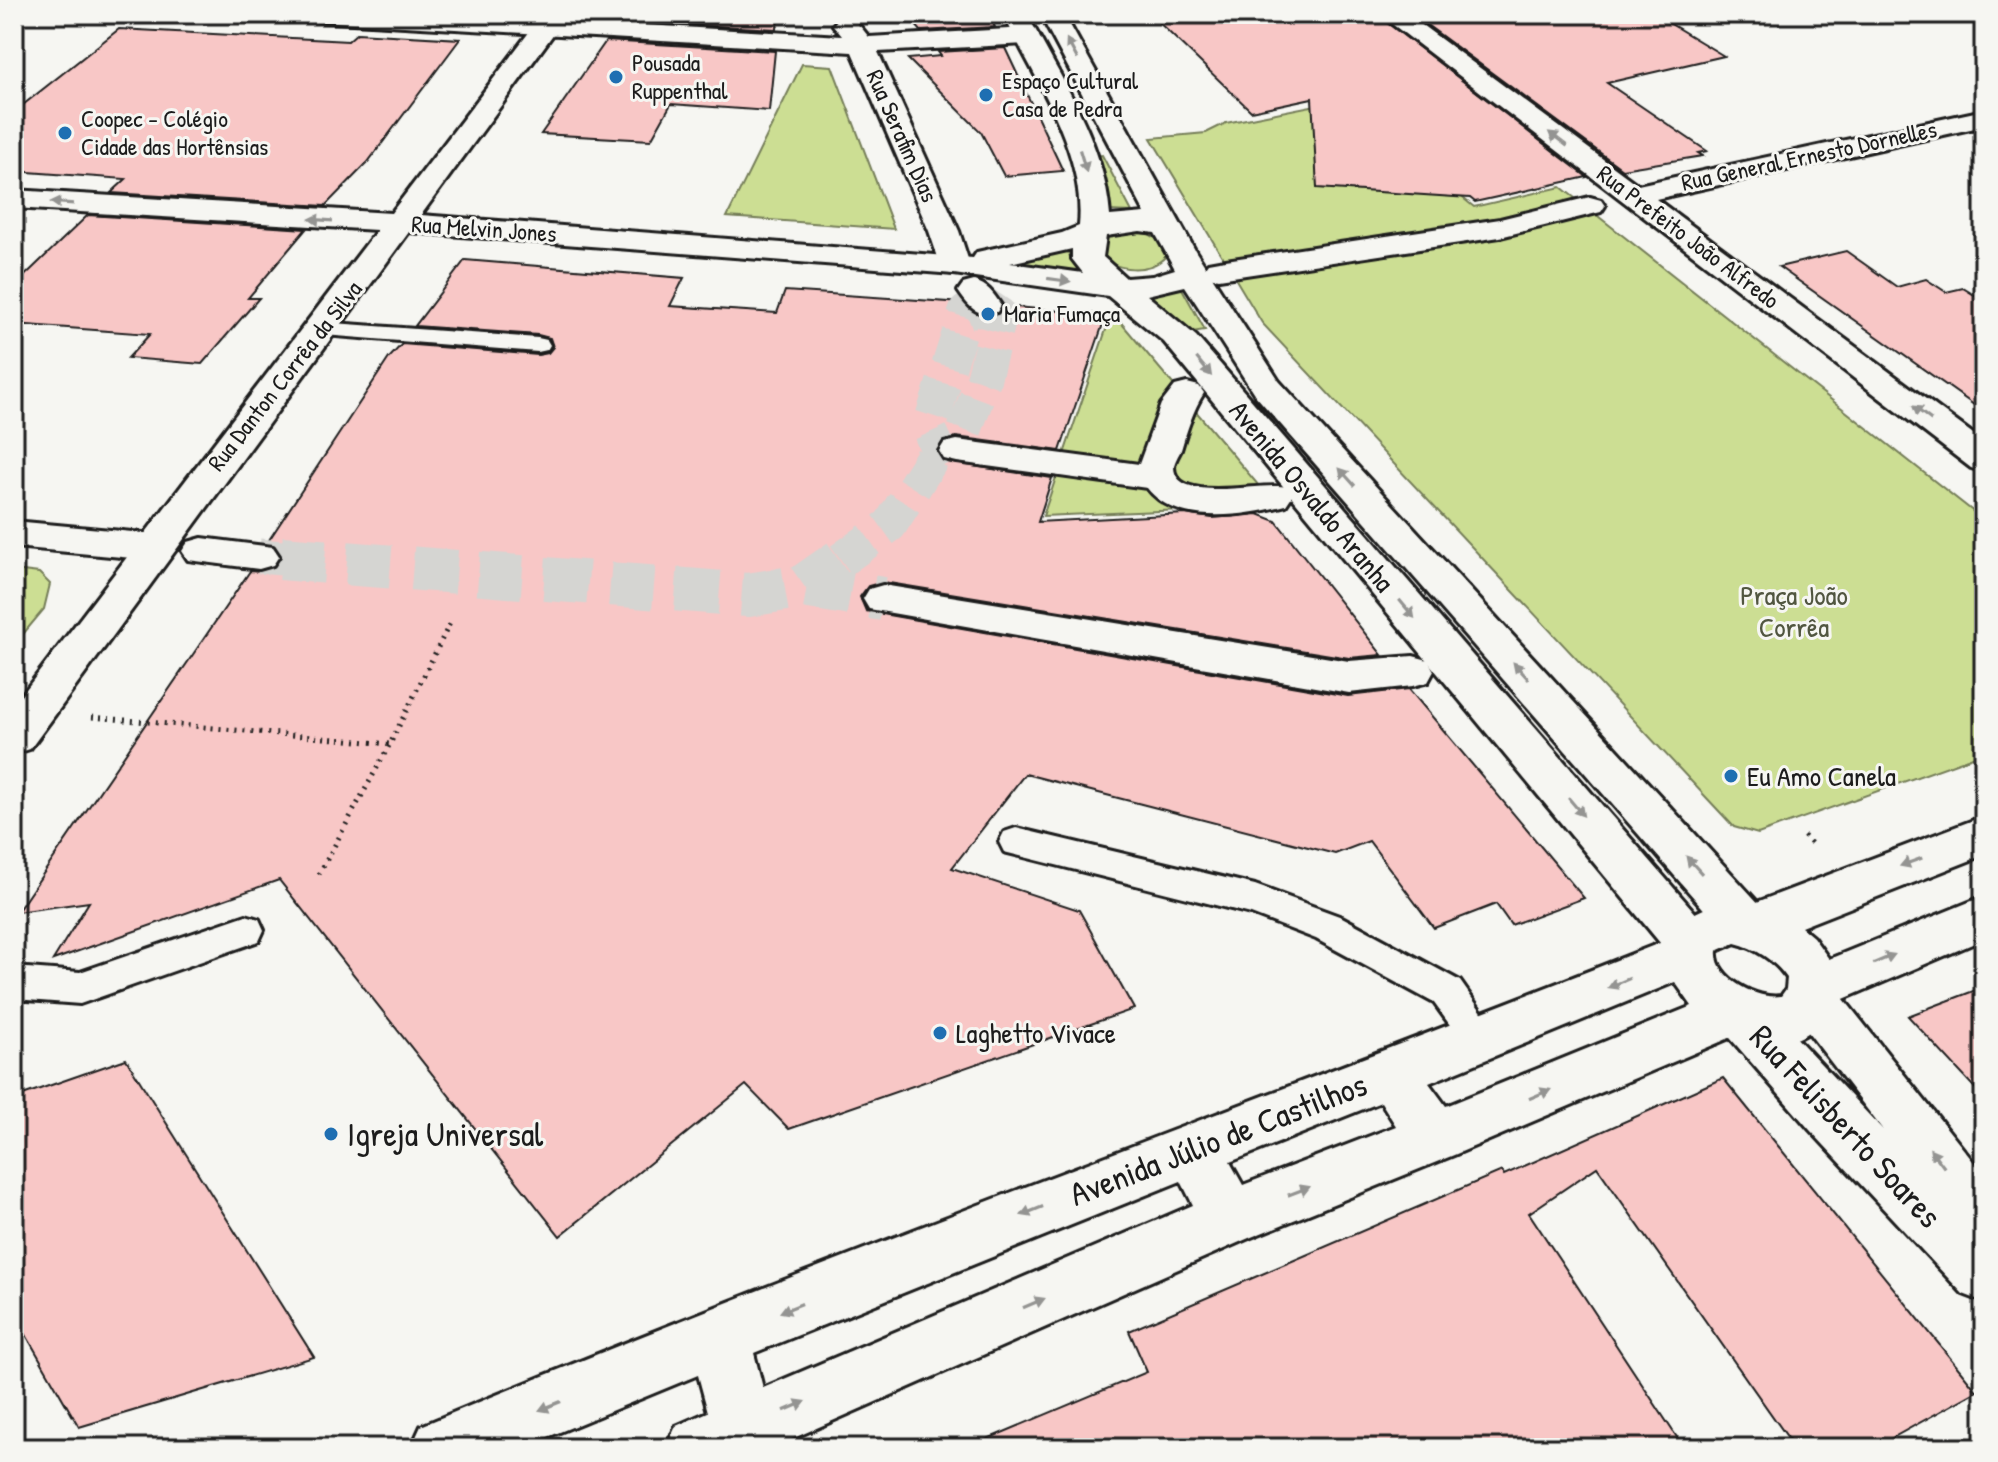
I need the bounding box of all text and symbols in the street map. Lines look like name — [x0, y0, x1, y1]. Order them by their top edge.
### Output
one-way arrow — [1065, 38, 1079, 60]
place label: Pousada Ruppenthal — [632, 46, 728, 106]
street label: Rua Serafim Dias — [860, 64, 946, 207]
place label: Espaço Cultural Casa de Pedra — [1002, 64, 1139, 124]
marker: Pousada Ruppenthal — [607, 68, 625, 86]
marker: Espaço Cultural Casa de Pedra — [977, 86, 995, 104]
place label: Coopec - Colégio Cidade das Hortênsias — [81, 102, 268, 162]
street label: Rua General Ernesto Dornelles — [1678, 112, 1939, 198]
marker: Coopec - Colégio Cidade das Hortênsias — [56, 124, 74, 142]
one-way arrow — [1547, 132, 1568, 147]
one-way arrow — [1077, 149, 1090, 173]
street label: Rua Prefeito João Alfredo — [1591, 157, 1787, 316]
one-way arrow — [49, 196, 74, 209]
street label: Rua Melvin Jones — [411, 207, 558, 249]
one-way arrow — [308, 213, 333, 226]
street label: Rua Danton Corrêa da Silva — [200, 274, 369, 477]
one-way arrow — [1047, 274, 1072, 287]
place label: Maria Fumaça — [1004, 297, 1120, 329]
marker: Maria Fumaça — [979, 305, 997, 323]
one-way arrow — [1195, 357, 1212, 377]
street label: Avenida Osvaldo Aranha — [1221, 392, 1403, 600]
one-way arrow — [1912, 406, 1932, 422]
one-way arrow — [1339, 468, 1357, 487]
park label: Praça João Corrêa — [1740, 576, 1848, 646]
one-way arrow — [1398, 599, 1415, 619]
one-way arrow — [1513, 661, 1531, 680]
place label: Eu Amo Canela — [1747, 757, 1896, 795]
marker: Eu Amo Canela — [1722, 767, 1740, 785]
one-way arrow — [1566, 798, 1584, 817]
one-way arrow — [1685, 856, 1703, 875]
one-way arrow — [1899, 856, 1923, 869]
one-way arrow — [1872, 952, 1896, 965]
one-way arrow — [1607, 977, 1631, 990]
place label: Laghetto Vivace — [956, 1014, 1116, 1052]
street label: Rua Felisberto Soares — [1740, 1014, 1952, 1238]
marker: Laghetto Vivace — [931, 1024, 949, 1042]
street label: Avenida Júlio de Castilhos — [1063, 1061, 1373, 1217]
one-way arrow — [1528, 1087, 1552, 1100]
place label: Igreja Universal — [347, 1111, 544, 1157]
marker: Igreja Universal — [322, 1125, 340, 1143]
one-way arrow — [1930, 1148, 1946, 1168]
one-way arrow — [1287, 1184, 1311, 1197]
one-way arrow — [1020, 1205, 1044, 1218]
one-way arrow — [1022, 1296, 1046, 1309]
one-way arrow — [779, 1302, 803, 1315]
one-way arrow — [783, 1399, 807, 1412]
one-way arrow — [538, 1400, 562, 1413]

